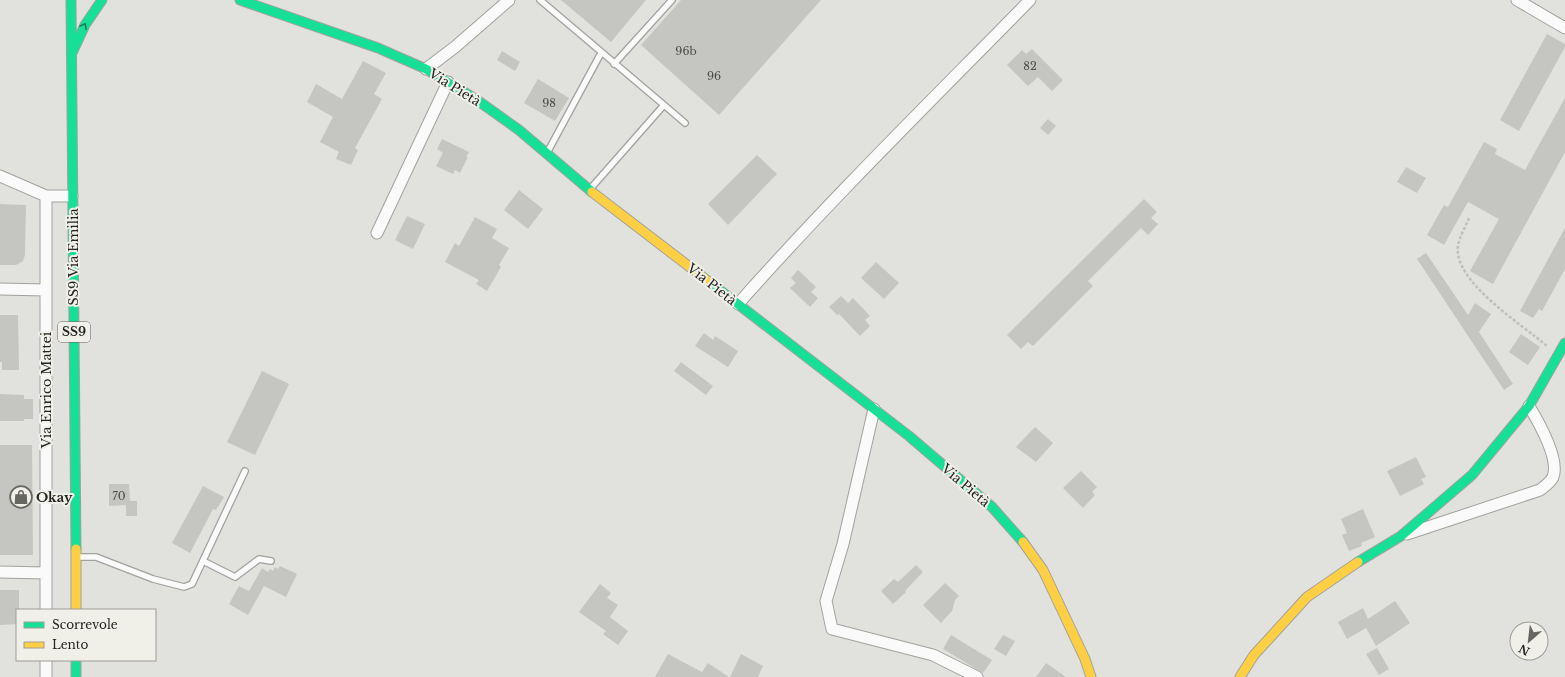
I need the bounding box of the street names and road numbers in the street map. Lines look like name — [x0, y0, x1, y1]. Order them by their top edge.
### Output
street label: Via Pietà — [425, 64, 485, 110]
street label: SS9 Via Emilia — [65, 208, 82, 306]
street label: Via Pietà — [683, 259, 740, 310]
road number: SS9 — [58, 322, 90, 342]
street label: Via Enrico Mattei — [38, 331, 55, 449]
street label: Via Pietà — [937, 460, 994, 511]

